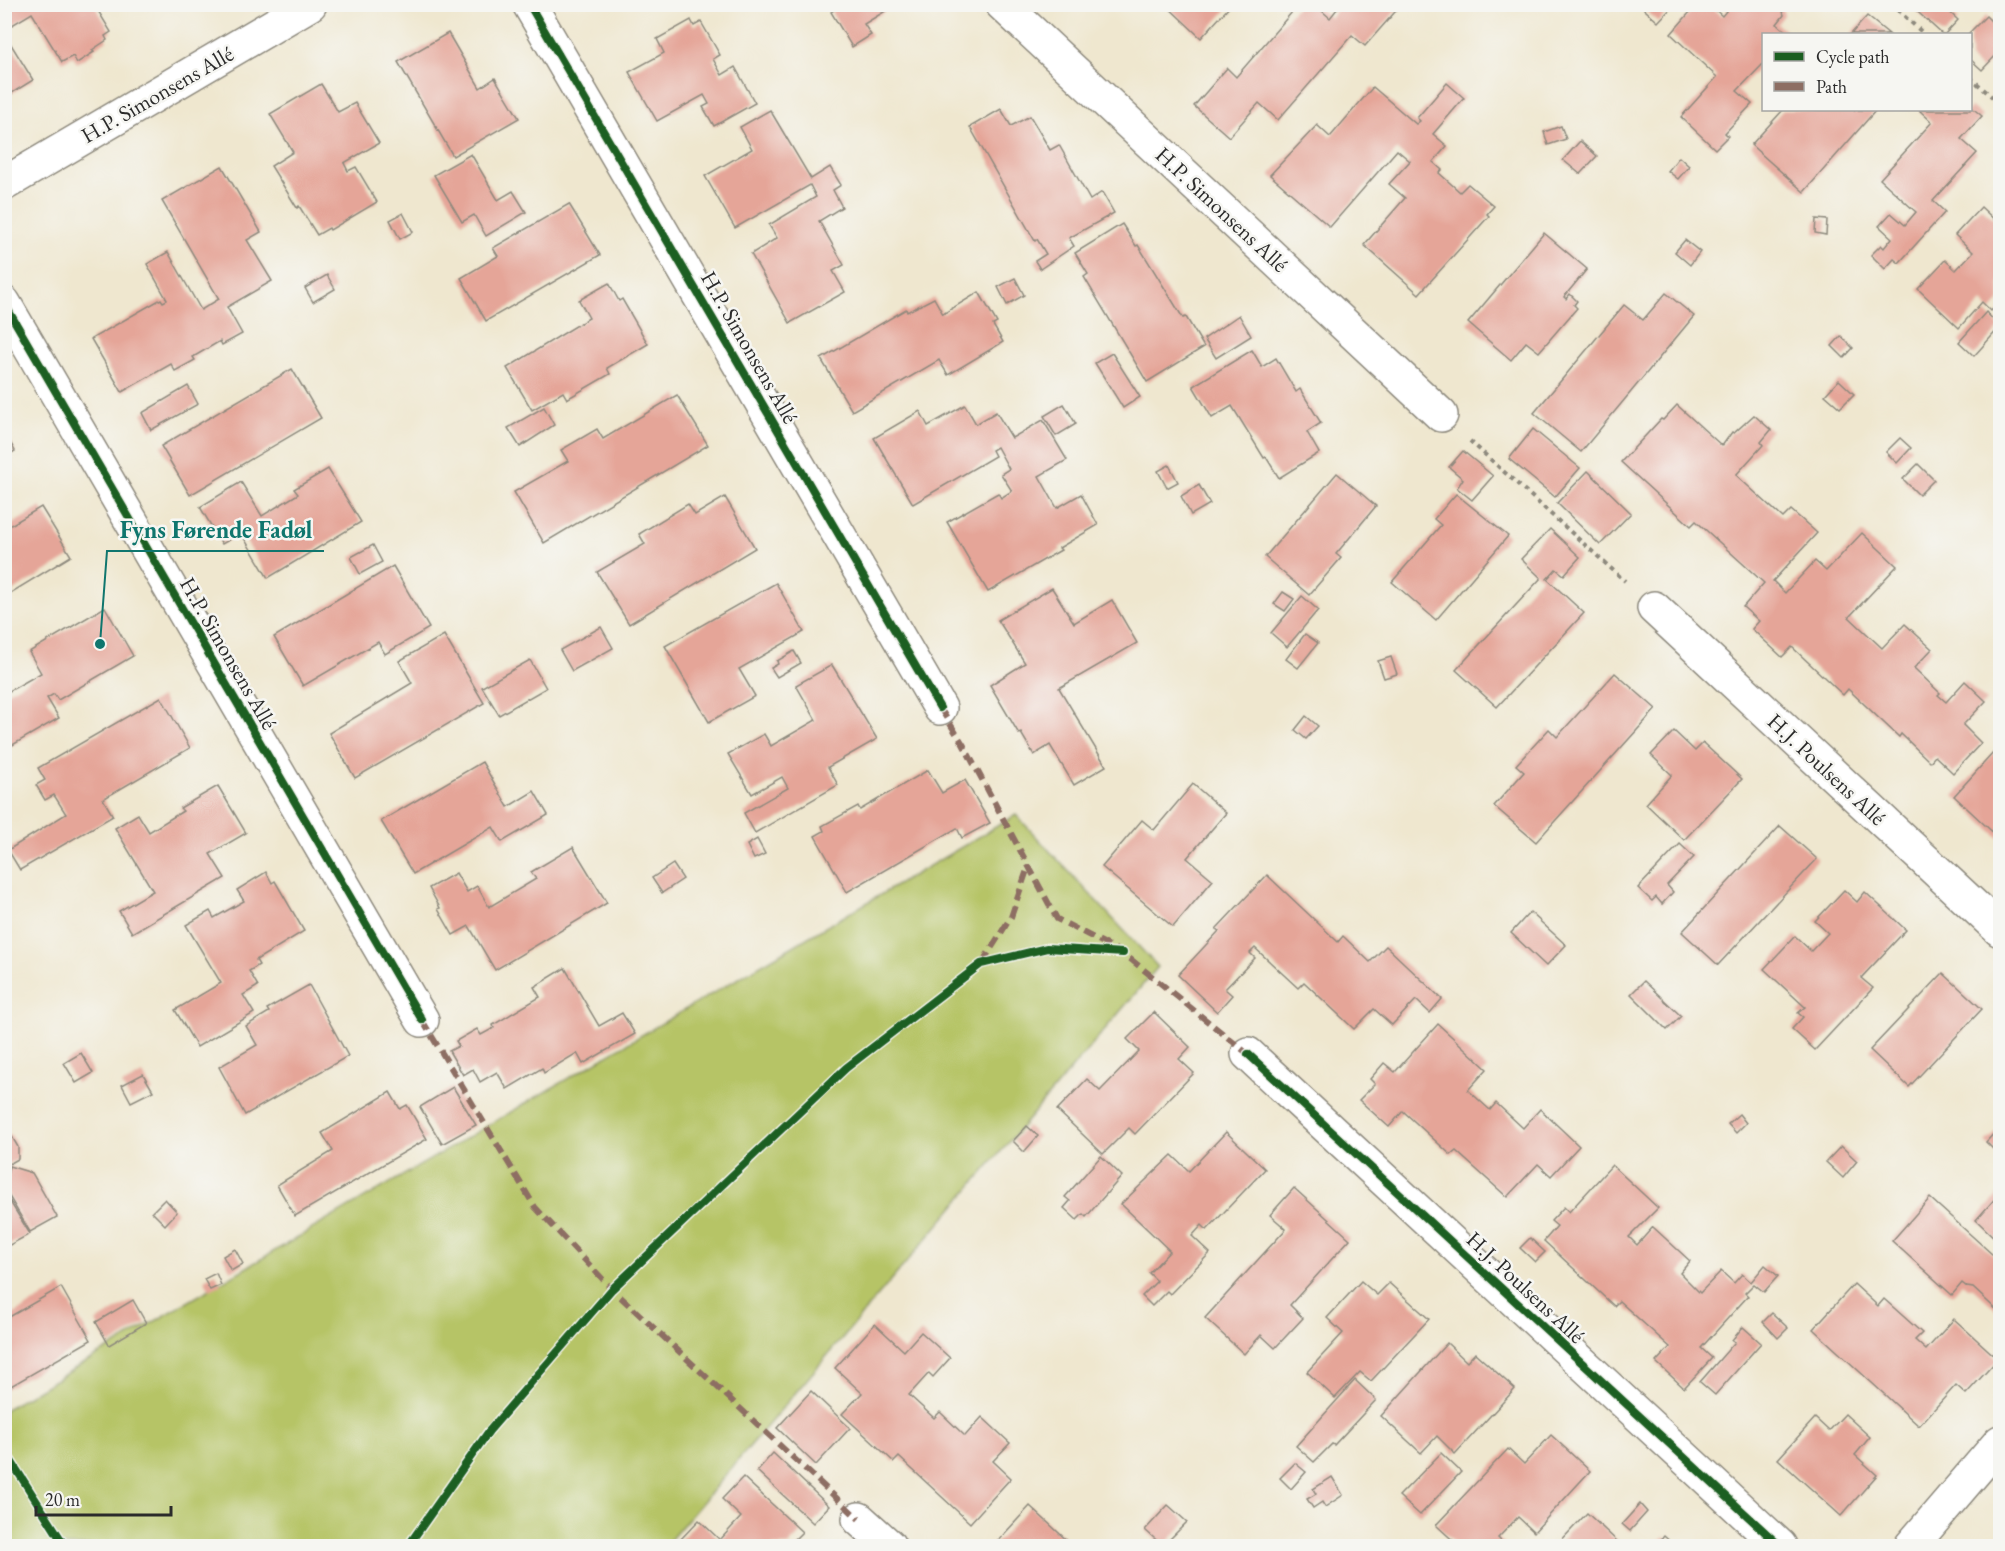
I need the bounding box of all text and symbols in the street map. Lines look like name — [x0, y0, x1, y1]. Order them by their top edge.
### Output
legend — [1762, 33, 1972, 111]
street label: H.P. Simonsens Allé — [76, 39, 239, 150]
text: Cycle path — [1816, 45, 1890, 68]
text: Path — [1816, 75, 1847, 98]
street label: H.P. Simonsens Allé — [1149, 140, 1294, 279]
street label: H.P. Simonsens Allé — [694, 266, 805, 429]
callout: Fyns Førende Fadøl — [107, 509, 324, 551]
text: Fyns Førende Fadøl — [120, 514, 312, 546]
street label: H.P. Simonsens Allé — [173, 572, 284, 735]
street label: H.J. Poulsens Allé — [1761, 707, 1892, 832]
street label: H.J. Poulsens Allé — [1460, 1225, 1591, 1350]
scale bar — [36, 1479, 171, 1517]
text: 20 m — [45, 1488, 80, 1511]

